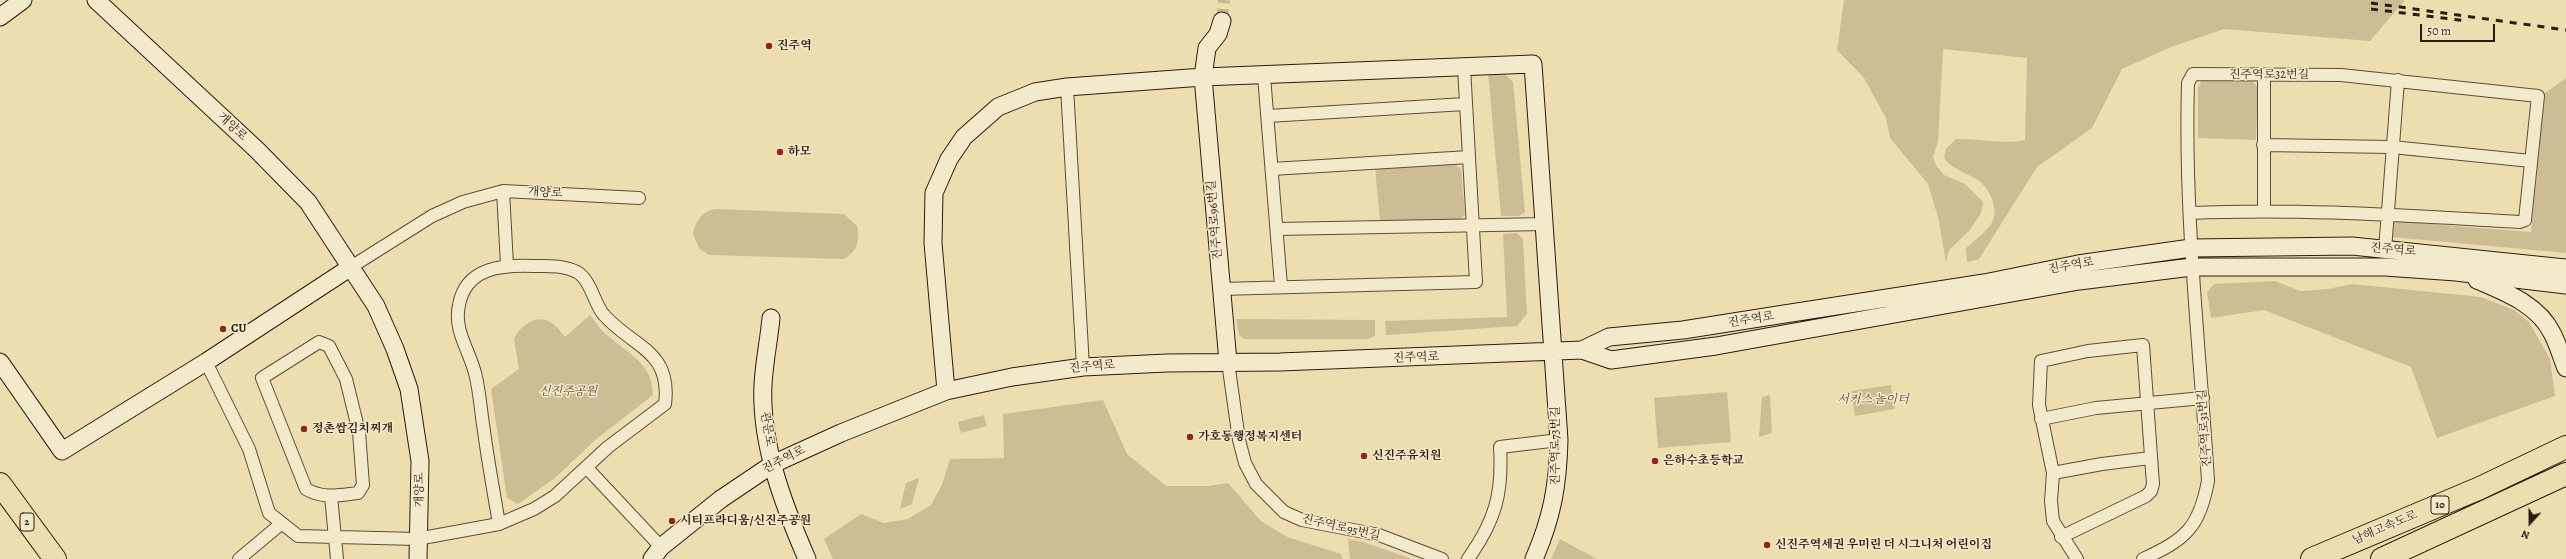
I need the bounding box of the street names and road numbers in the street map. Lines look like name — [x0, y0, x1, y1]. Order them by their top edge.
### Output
street label: 진주역로32번길 — [2229, 68, 2309, 82]
street label: 개양로 — [214, 110, 250, 144]
street label: 진주역로96번길 — [1204, 179, 1226, 261]
street label: 개양로 — [527, 185, 563, 201]
street label: 진주역로 — [2369, 241, 2417, 259]
street label: 진주역로 — [2047, 255, 2095, 277]
street label: 진주역로 — [1727, 309, 1775, 331]
street label: 진주역로 — [1393, 350, 1439, 366]
street label: 진주역로 — [1068, 358, 1116, 376]
street label: 진주역로31번길 — [2195, 388, 2215, 468]
street label: 진주역로73번길 — [1549, 406, 1563, 486]
street label: 관문로 — [757, 411, 777, 447]
street label: 진주역로 — [760, 443, 808, 477]
street label: 개양로 — [413, 473, 427, 507]
road number: 10 — [2431, 496, 2449, 514]
street label: 남해고속도로 — [2350, 508, 2420, 548]
street label: 진주역로95번길 — [1300, 512, 1382, 544]
road number: 2 — [20, 513, 34, 531]

